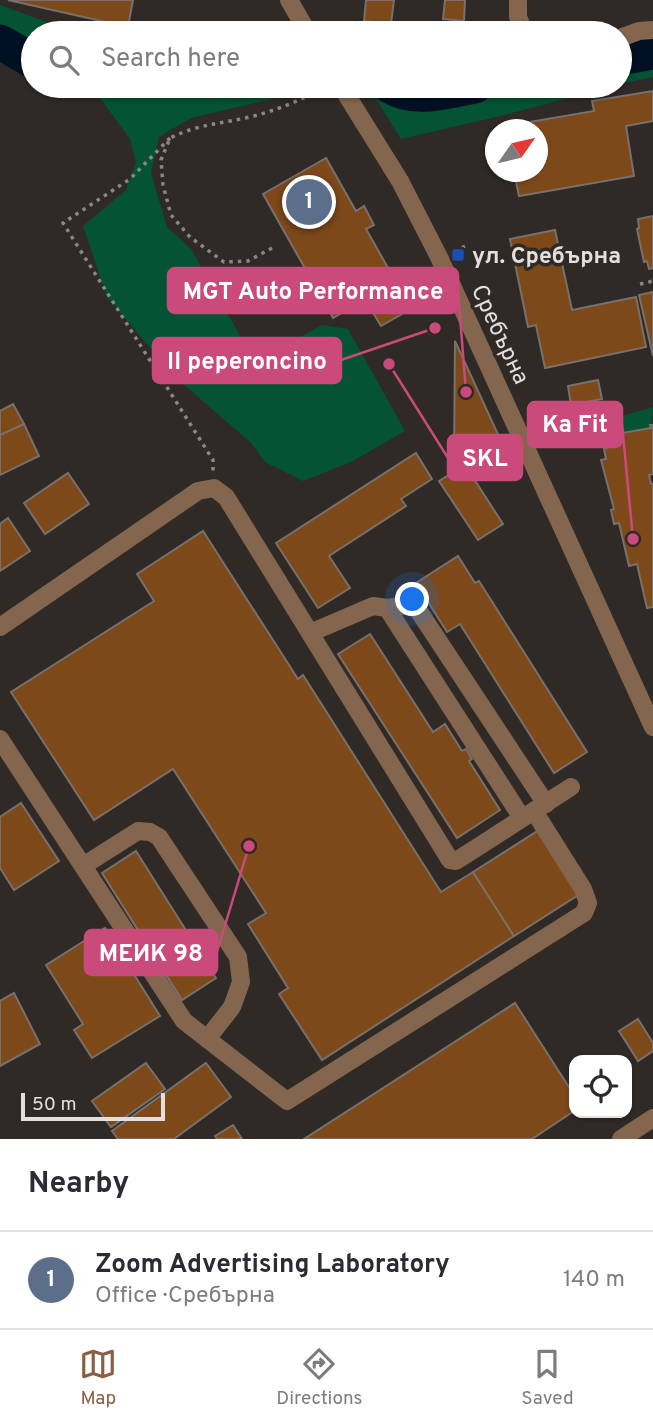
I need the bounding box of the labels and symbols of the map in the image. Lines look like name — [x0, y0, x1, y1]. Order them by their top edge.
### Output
north arrow — [485, 119, 548, 182]
pin: 1 — [286, 176, 332, 228]
place label: ул. Сребърна — [472, 243, 621, 272]
marker: ул. Сребърна — [450, 247, 466, 263]
callout: MGT Auto Performance — [168, 268, 458, 313]
text: MGT Auto Performance — [183, 278, 443, 308]
street label: Сребърна — [463, 281, 534, 390]
callout: Il peperoncino — [153, 338, 341, 383]
text: Il peperoncino — [167, 348, 327, 378]
callout: Ka Fit — [528, 402, 622, 447]
text: Ka Fit — [542, 411, 608, 441]
callout: SKL — [448, 435, 522, 480]
text: SKL — [462, 445, 508, 475]
your location — [395, 582, 429, 616]
callout: МЕИК 98 — [85, 930, 217, 975]
text: МЕИК 98 — [99, 940, 203, 970]
scale bar — [21, 1090, 164, 1122]

